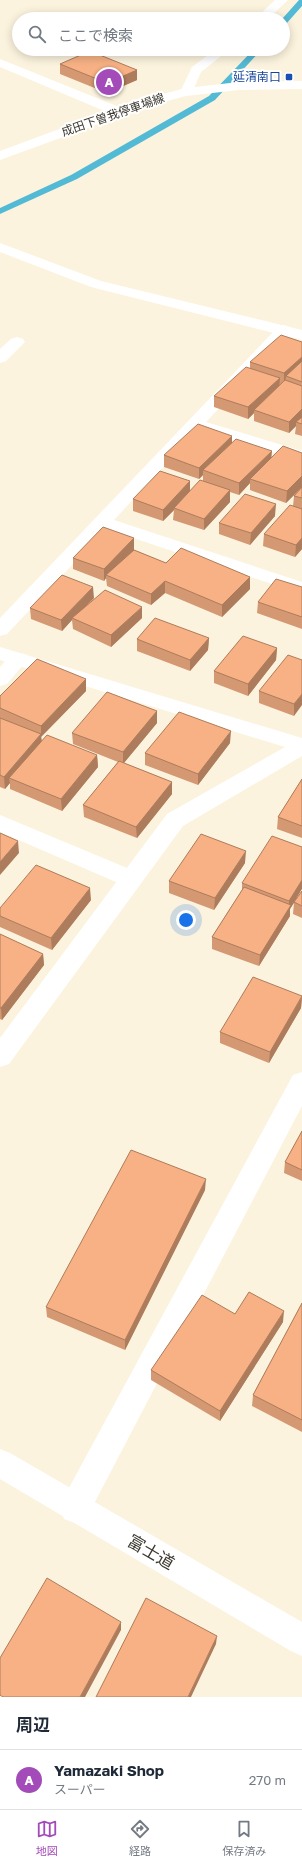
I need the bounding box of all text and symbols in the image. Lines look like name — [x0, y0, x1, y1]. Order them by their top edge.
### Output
search box — [12, 12, 290, 56]
icon: search — [26, 23, 48, 45]
text: ここで検索 — [58, 26, 133, 44]
pin: A — [96, 67, 122, 97]
place label: 延清南口 — [233, 69, 281, 84]
marker: 延清南口 — [284, 72, 294, 82]
street label: 成田下曽我停車場線 — [59, 90, 166, 139]
your location — [176, 910, 196, 930]
street label: 富士道 — [124, 1530, 179, 1573]
text: 周辺 — [16, 1714, 50, 1735]
text: Yamazaki Shop — [54, 1761, 164, 1779]
text: A — [24, 1772, 34, 1788]
text: 270 m — [249, 1772, 286, 1788]
text: スーパー — [54, 1781, 106, 1797]
tab: 地図 — [36, 1818, 58, 1858]
tab: 経路 — [129, 1818, 151, 1858]
tab: 保存済み — [222, 1818, 266, 1858]

